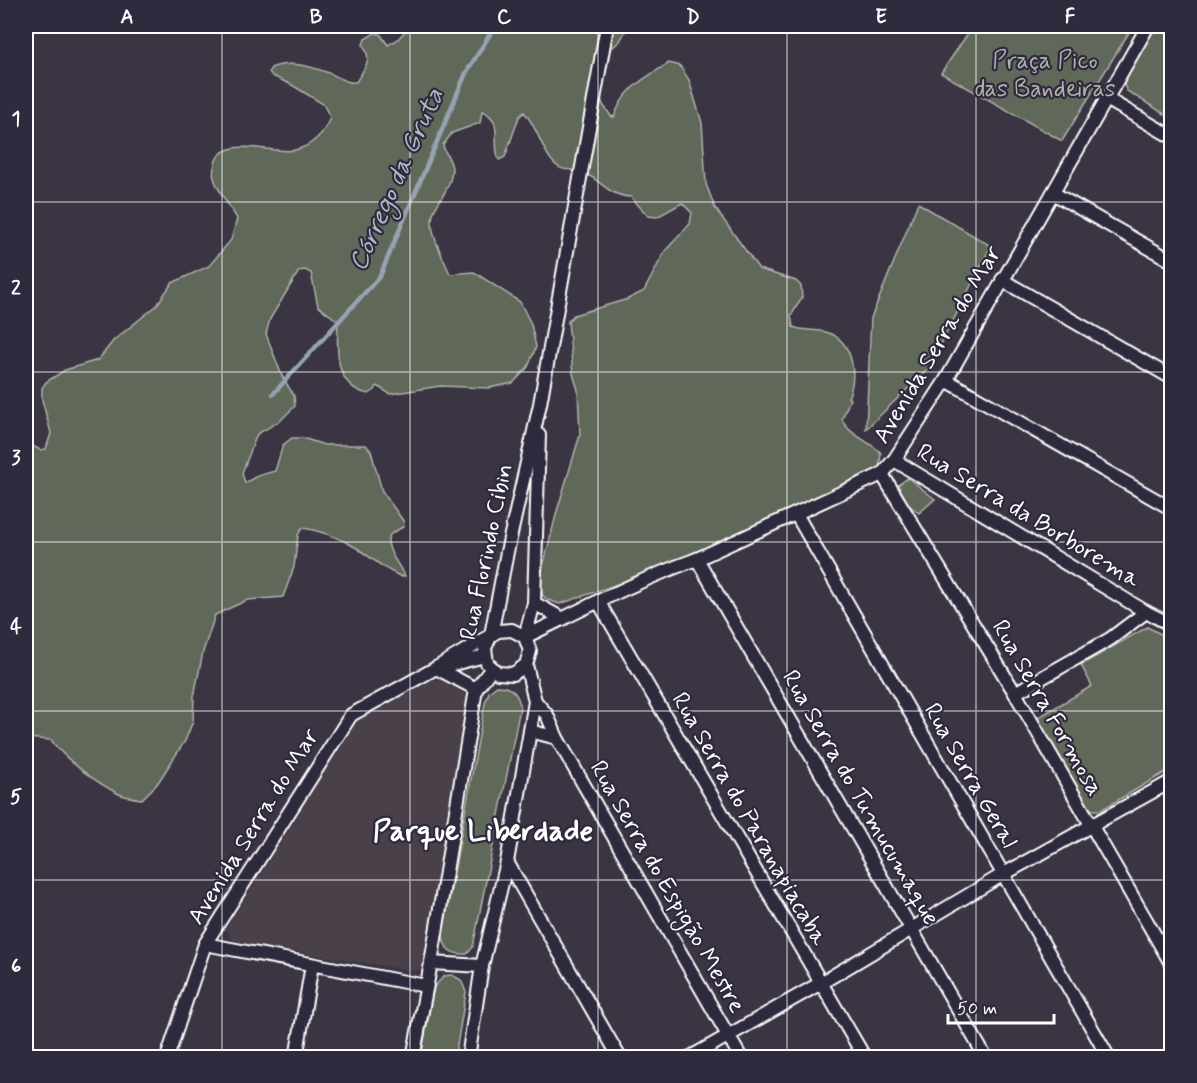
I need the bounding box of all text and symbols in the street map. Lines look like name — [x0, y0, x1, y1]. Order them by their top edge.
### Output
text: A — [120, 4, 134, 31]
text: B — [310, 4, 323, 31]
text: C — [497, 4, 512, 31]
text: D — [686, 4, 700, 31]
text: E — [875, 4, 887, 31]
text: F — [1065, 4, 1076, 31]
park label: Praça Pico das Bandeiras — [974, 46, 1116, 105]
water label: Córrego da Gruta — [341, 83, 454, 278]
text: 1 — [12, 106, 20, 133]
street label: Avenida Serra do Mar — [867, 240, 1010, 450]
text: 2 — [11, 275, 21, 302]
street label: Rua Serra da Borborema — [911, 437, 1146, 595]
text: 3 — [11, 445, 21, 472]
street label: Rua Florindo Cibin — [453, 461, 521, 643]
text: 4 — [10, 614, 22, 641]
street label: Rua Serra Formosa — [984, 614, 1110, 802]
street label: Rua Serra do Tumucumaque — [774, 665, 946, 931]
street label: Rua Serra do Paranapiacaba — [664, 687, 834, 952]
street label: Rua Serra Geral — [916, 698, 1024, 854]
street label: Avenida Serra do Mar — [181, 723, 327, 931]
street label: Rua Serra do Espigão Mestre — [580, 755, 752, 1020]
text: 5 — [10, 784, 22, 811]
district label: Parque Liberdade — [373, 812, 593, 851]
text: 6 — [11, 953, 21, 980]
scale bar — [948, 987, 1054, 1025]
text: 50 m — [957, 997, 997, 1021]

